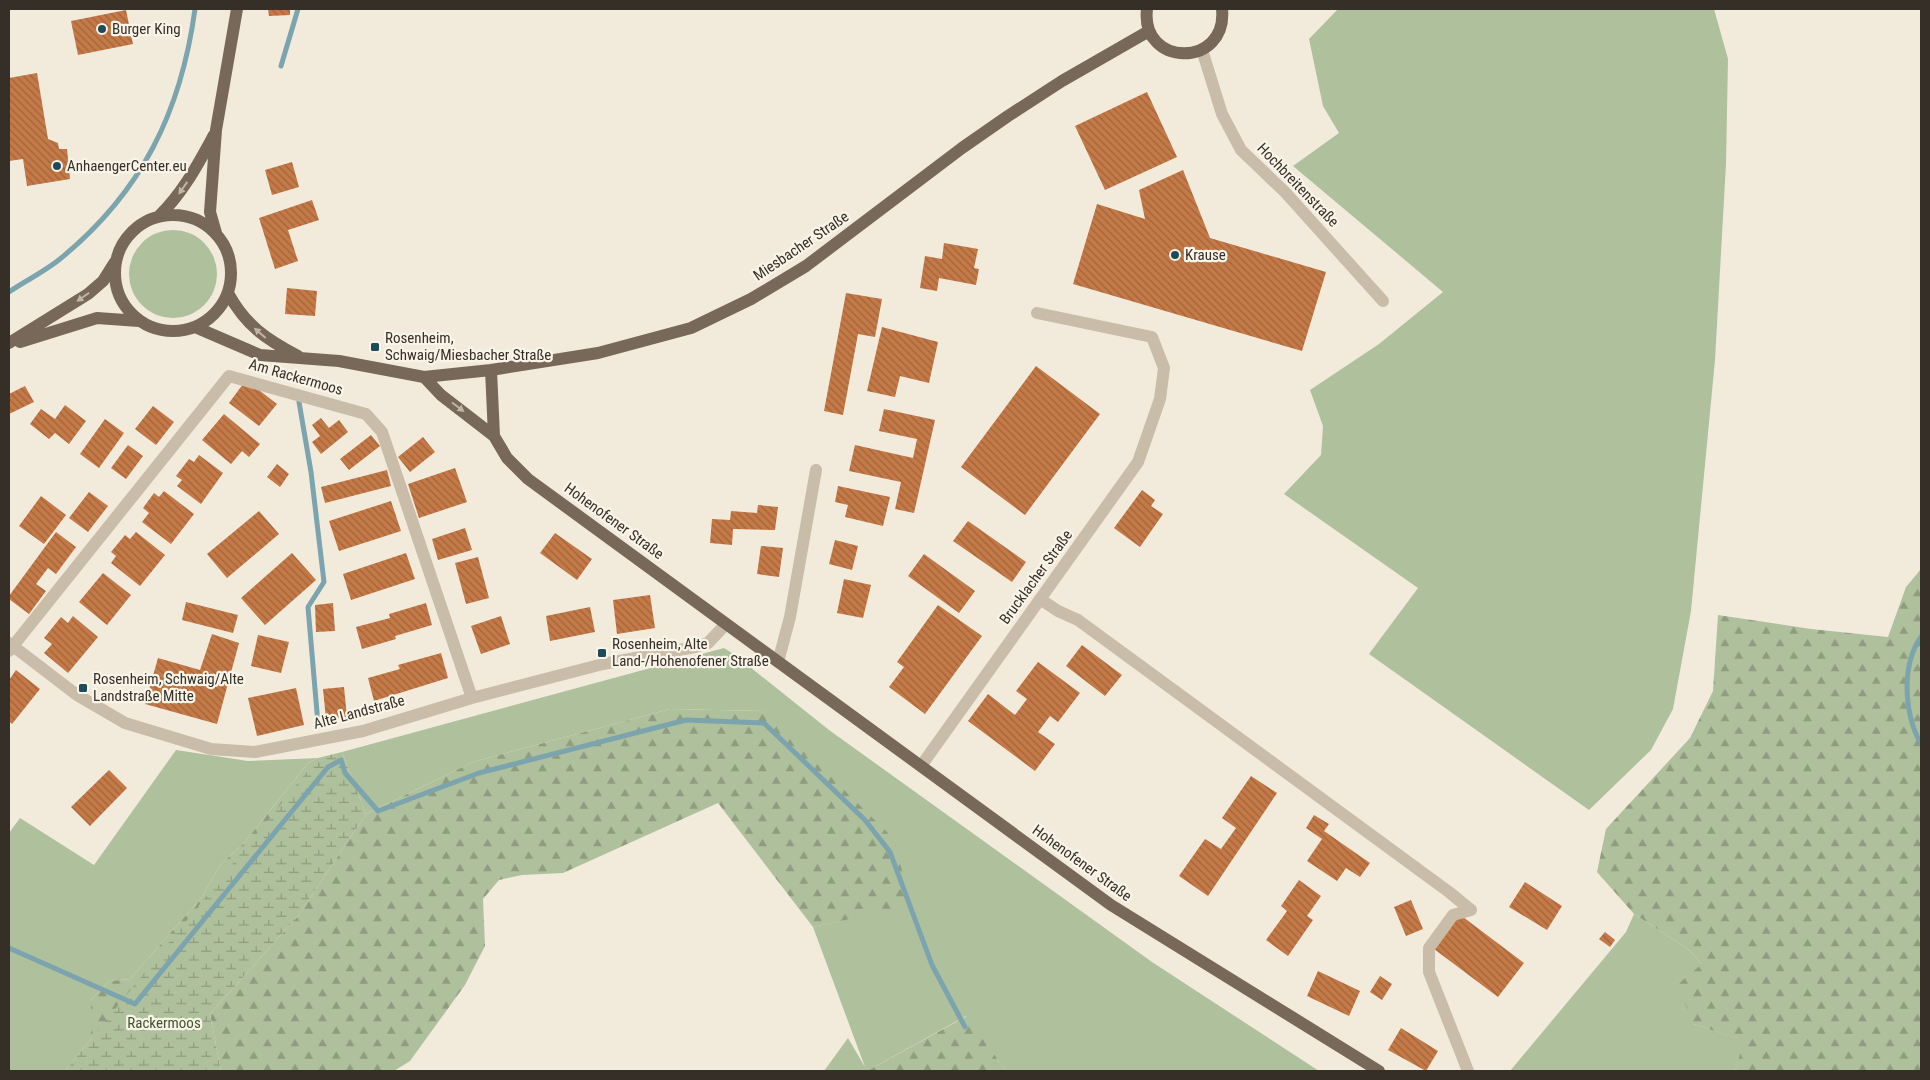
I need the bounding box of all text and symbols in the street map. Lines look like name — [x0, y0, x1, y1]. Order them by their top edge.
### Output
place label: Burger King — [112, 20, 181, 38]
marker: Burger King — [96, 23, 108, 35]
street label: Hochbreitenstraße — [1253, 139, 1343, 231]
place label: AnhaengerCenter.eu — [67, 157, 187, 175]
marker: AnhaengerCenter.eu — [51, 160, 63, 172]
one-way arrow — [178, 181, 188, 195]
street label: Miesbacher Straße — [750, 208, 852, 284]
place label: Krause — [1185, 246, 1226, 264]
marker: Krause — [1169, 249, 1181, 261]
one-way arrow — [76, 292, 90, 302]
one-way arrow — [254, 328, 267, 339]
place label: Rosenheim, Schwaig/Miesbacher Straße — [385, 329, 551, 364]
marker: Rosenheim, Schwaig/Miesbacher Straße — [369, 341, 381, 353]
street label: Am Rackermoos — [247, 355, 345, 399]
one-way arrow — [451, 402, 464, 413]
street label: Hohenofener Straße — [561, 479, 667, 563]
street label: Brucklacher Straße — [996, 526, 1076, 628]
place label: Rosenheim, Alte Land-/Hohenofener Straße — [612, 635, 769, 670]
marker: Rosenheim, Alte Land-/Hohenofener Straße — [596, 647, 608, 659]
place label: Rosenheim, Schwaig/Alte Landstraße Mitte — [93, 670, 244, 705]
marker: Rosenheim, Schwaig/Alte Landstraße Mitte — [77, 682, 89, 694]
street label: Alte Landstraße — [311, 691, 407, 733]
street label: Hohenofener Straße — [1029, 821, 1135, 905]
park label: Rackermoos — [127, 1014, 201, 1032]

